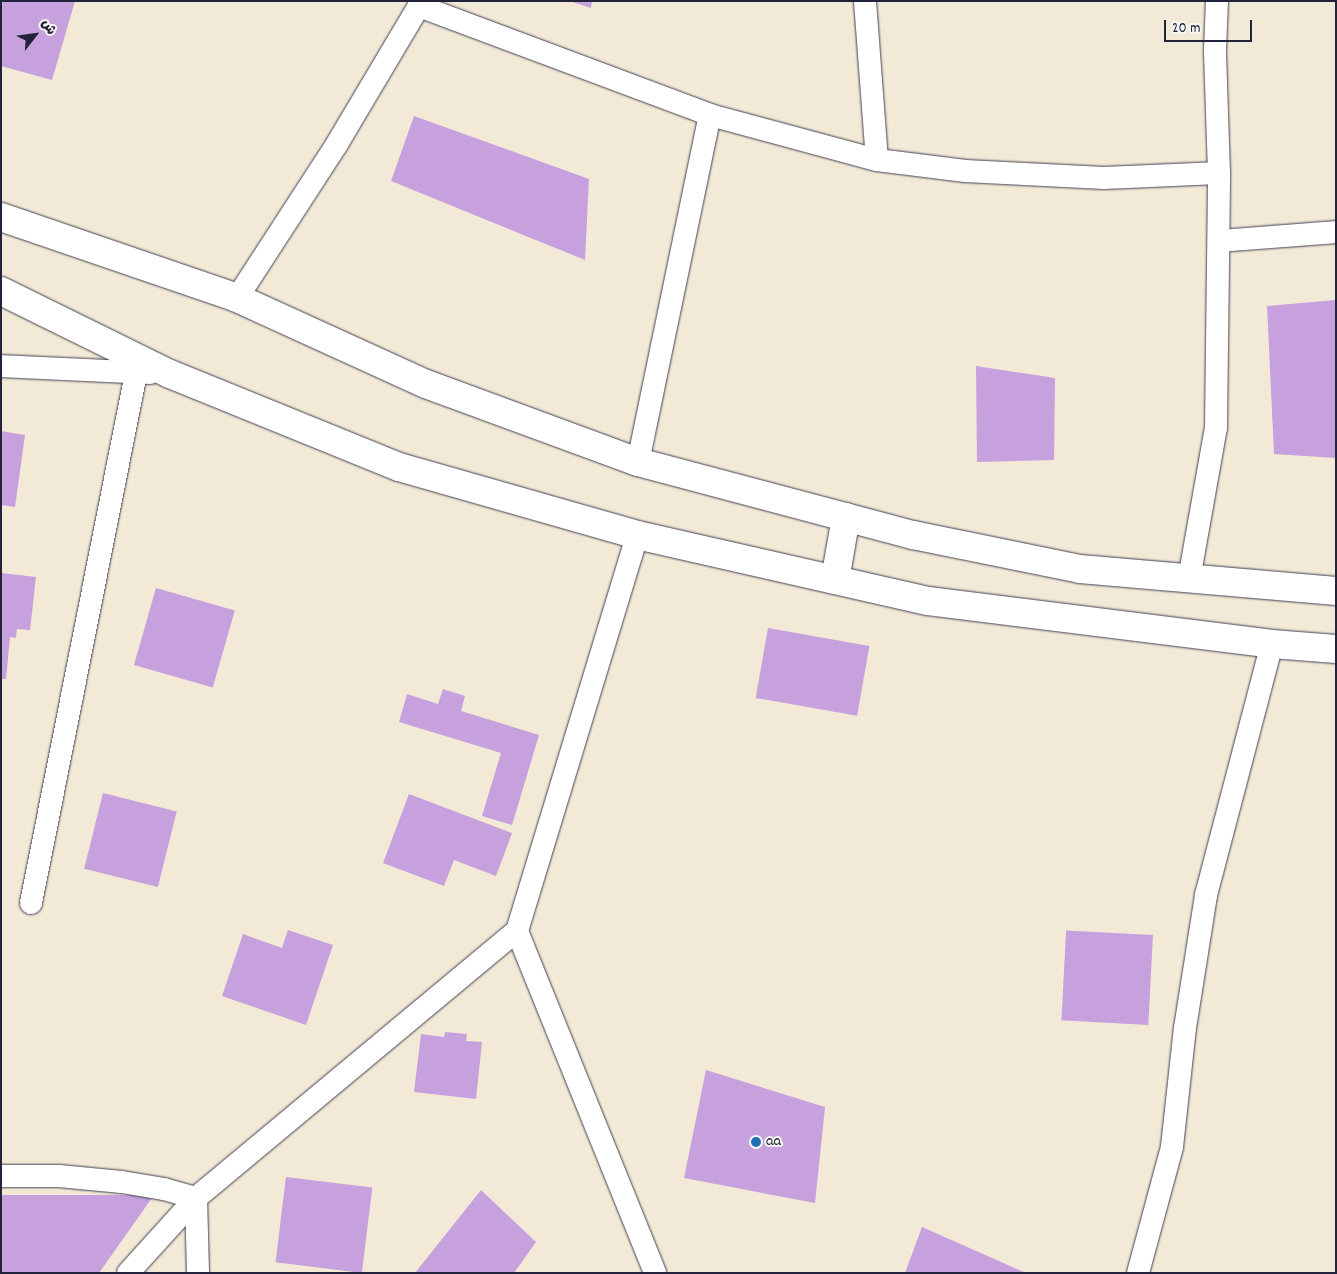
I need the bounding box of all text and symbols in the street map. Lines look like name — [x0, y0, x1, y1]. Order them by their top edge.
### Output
north arrow — [10, 10, 60, 60]
scale bar — [1167, 10, 1254, 42]
text: ش — [35, 16, 61, 39]
text: 20 m — [1172, 18, 1200, 40]
place label: aa — [766, 1132, 781, 1152]
marker: aa — [750, 1136, 762, 1148]

